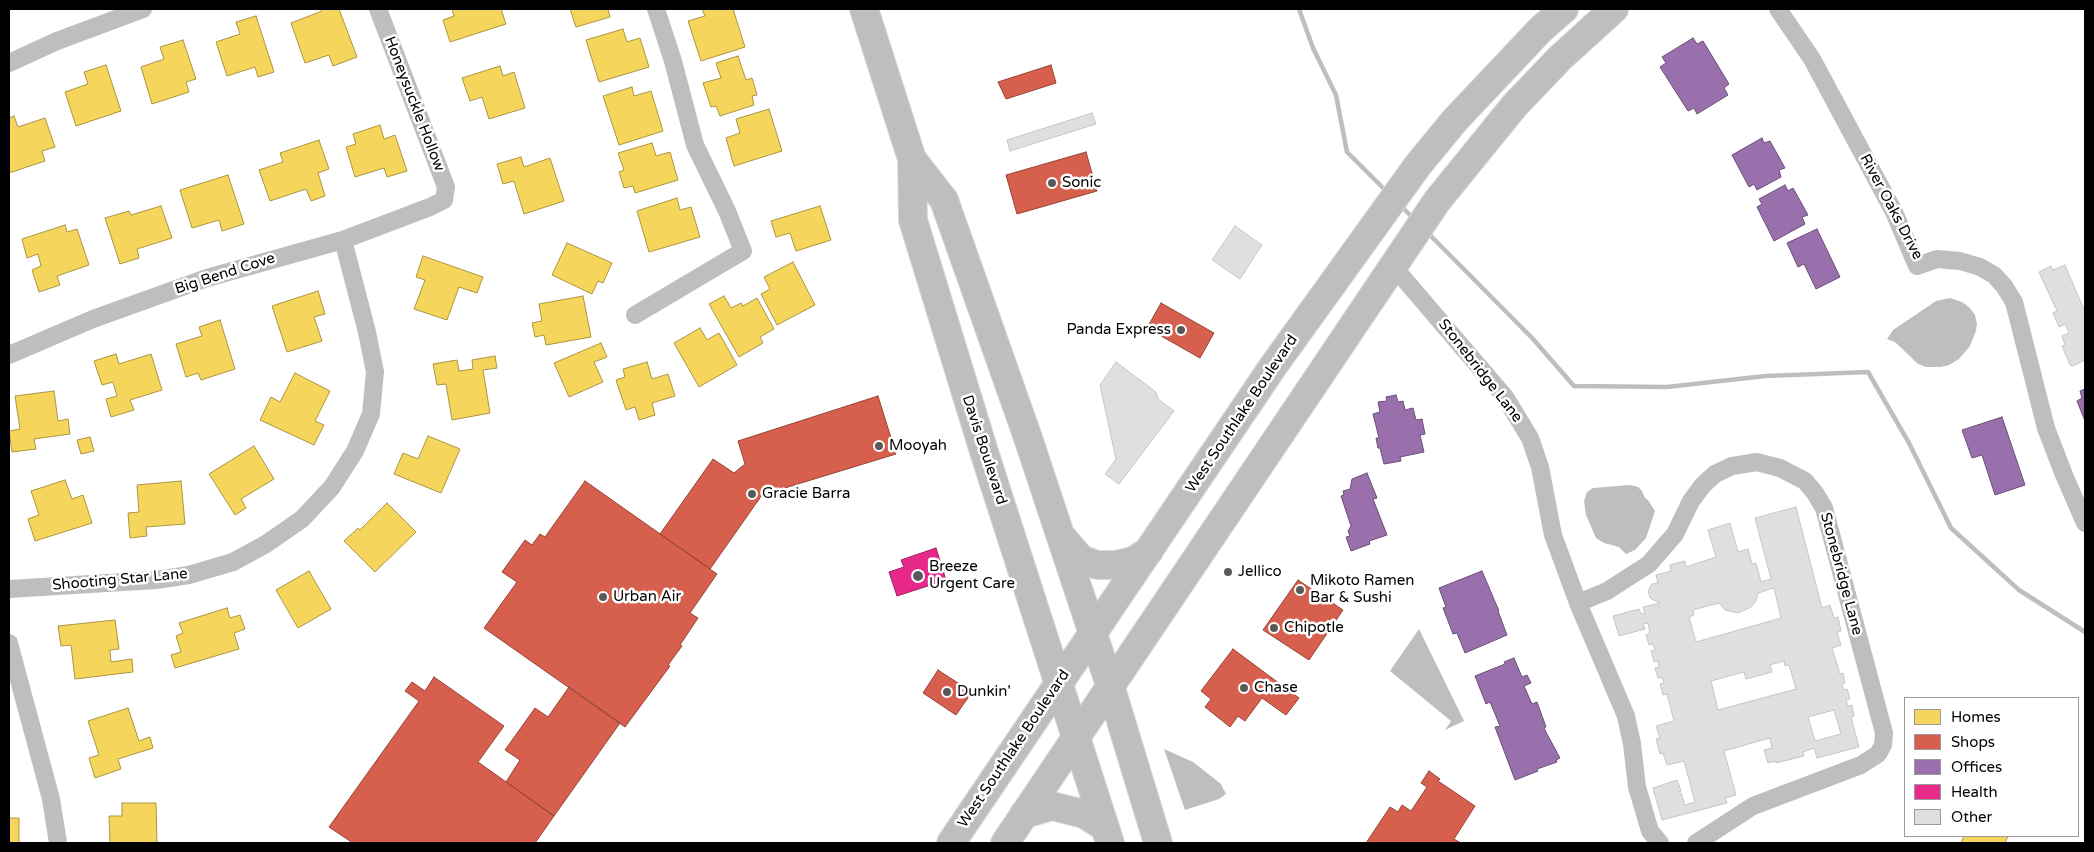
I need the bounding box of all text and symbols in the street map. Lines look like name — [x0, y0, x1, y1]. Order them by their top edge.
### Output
street label: Honeysuckle Hollow — [380, 34, 448, 174]
street label: River Oaks Drive — [1856, 151, 1926, 263]
place label: Sonic — [1062, 174, 1101, 192]
marker: Sonic — [1046, 177, 1058, 189]
street label: Big Bend Cove — [173, 249, 277, 299]
street label: Stonebridge Lane — [1434, 316, 1526, 426]
place label: Panda Express — [1066, 321, 1171, 339]
marker: Panda Express — [1175, 324, 1187, 336]
street label: West Southlake Boulevard — [1182, 332, 1302, 496]
street label: Davis Boulevard — [958, 393, 1010, 507]
place label: Mooyah — [889, 437, 947, 455]
marker: Mooyah — [873, 440, 885, 452]
place label: Gracie Barra — [762, 485, 850, 503]
marker: Gracie Barra — [746, 488, 758, 500]
street label: Stonebridge Lane — [1816, 511, 1866, 637]
place label: Breeze Urgent Care — [929, 558, 1015, 593]
place label: Jellico — [1238, 563, 1282, 581]
street label: Shooting Star Lane — [52, 565, 188, 595]
marker: Jellico — [1222, 566, 1234, 578]
marker: Breeze Urgent Care — [911, 569, 925, 583]
place label: Mikoto Ramen Bar & Sushi — [1310, 572, 1414, 607]
marker: Mikoto Ramen Bar & Sushi — [1294, 584, 1306, 596]
place label: Urban Air — [613, 588, 681, 606]
marker: Urban Air — [597, 591, 609, 603]
place label: Chipotle — [1284, 619, 1344, 637]
marker: Chipotle — [1268, 622, 1280, 634]
street label: West Southlake Boulevard — [954, 667, 1074, 831]
place label: Chase — [1254, 679, 1298, 697]
marker: Chase — [1238, 682, 1250, 694]
place label: Dunkin' — [957, 683, 1011, 701]
marker: Dunkin' — [941, 686, 953, 698]
legend — [1904, 697, 2079, 837]
text: Homes — [1951, 708, 2001, 726]
text: Shops — [1951, 733, 1995, 751]
text: Offices — [1951, 758, 2002, 776]
text: Health — [1951, 783, 1998, 801]
text: Other — [1951, 808, 1992, 826]

